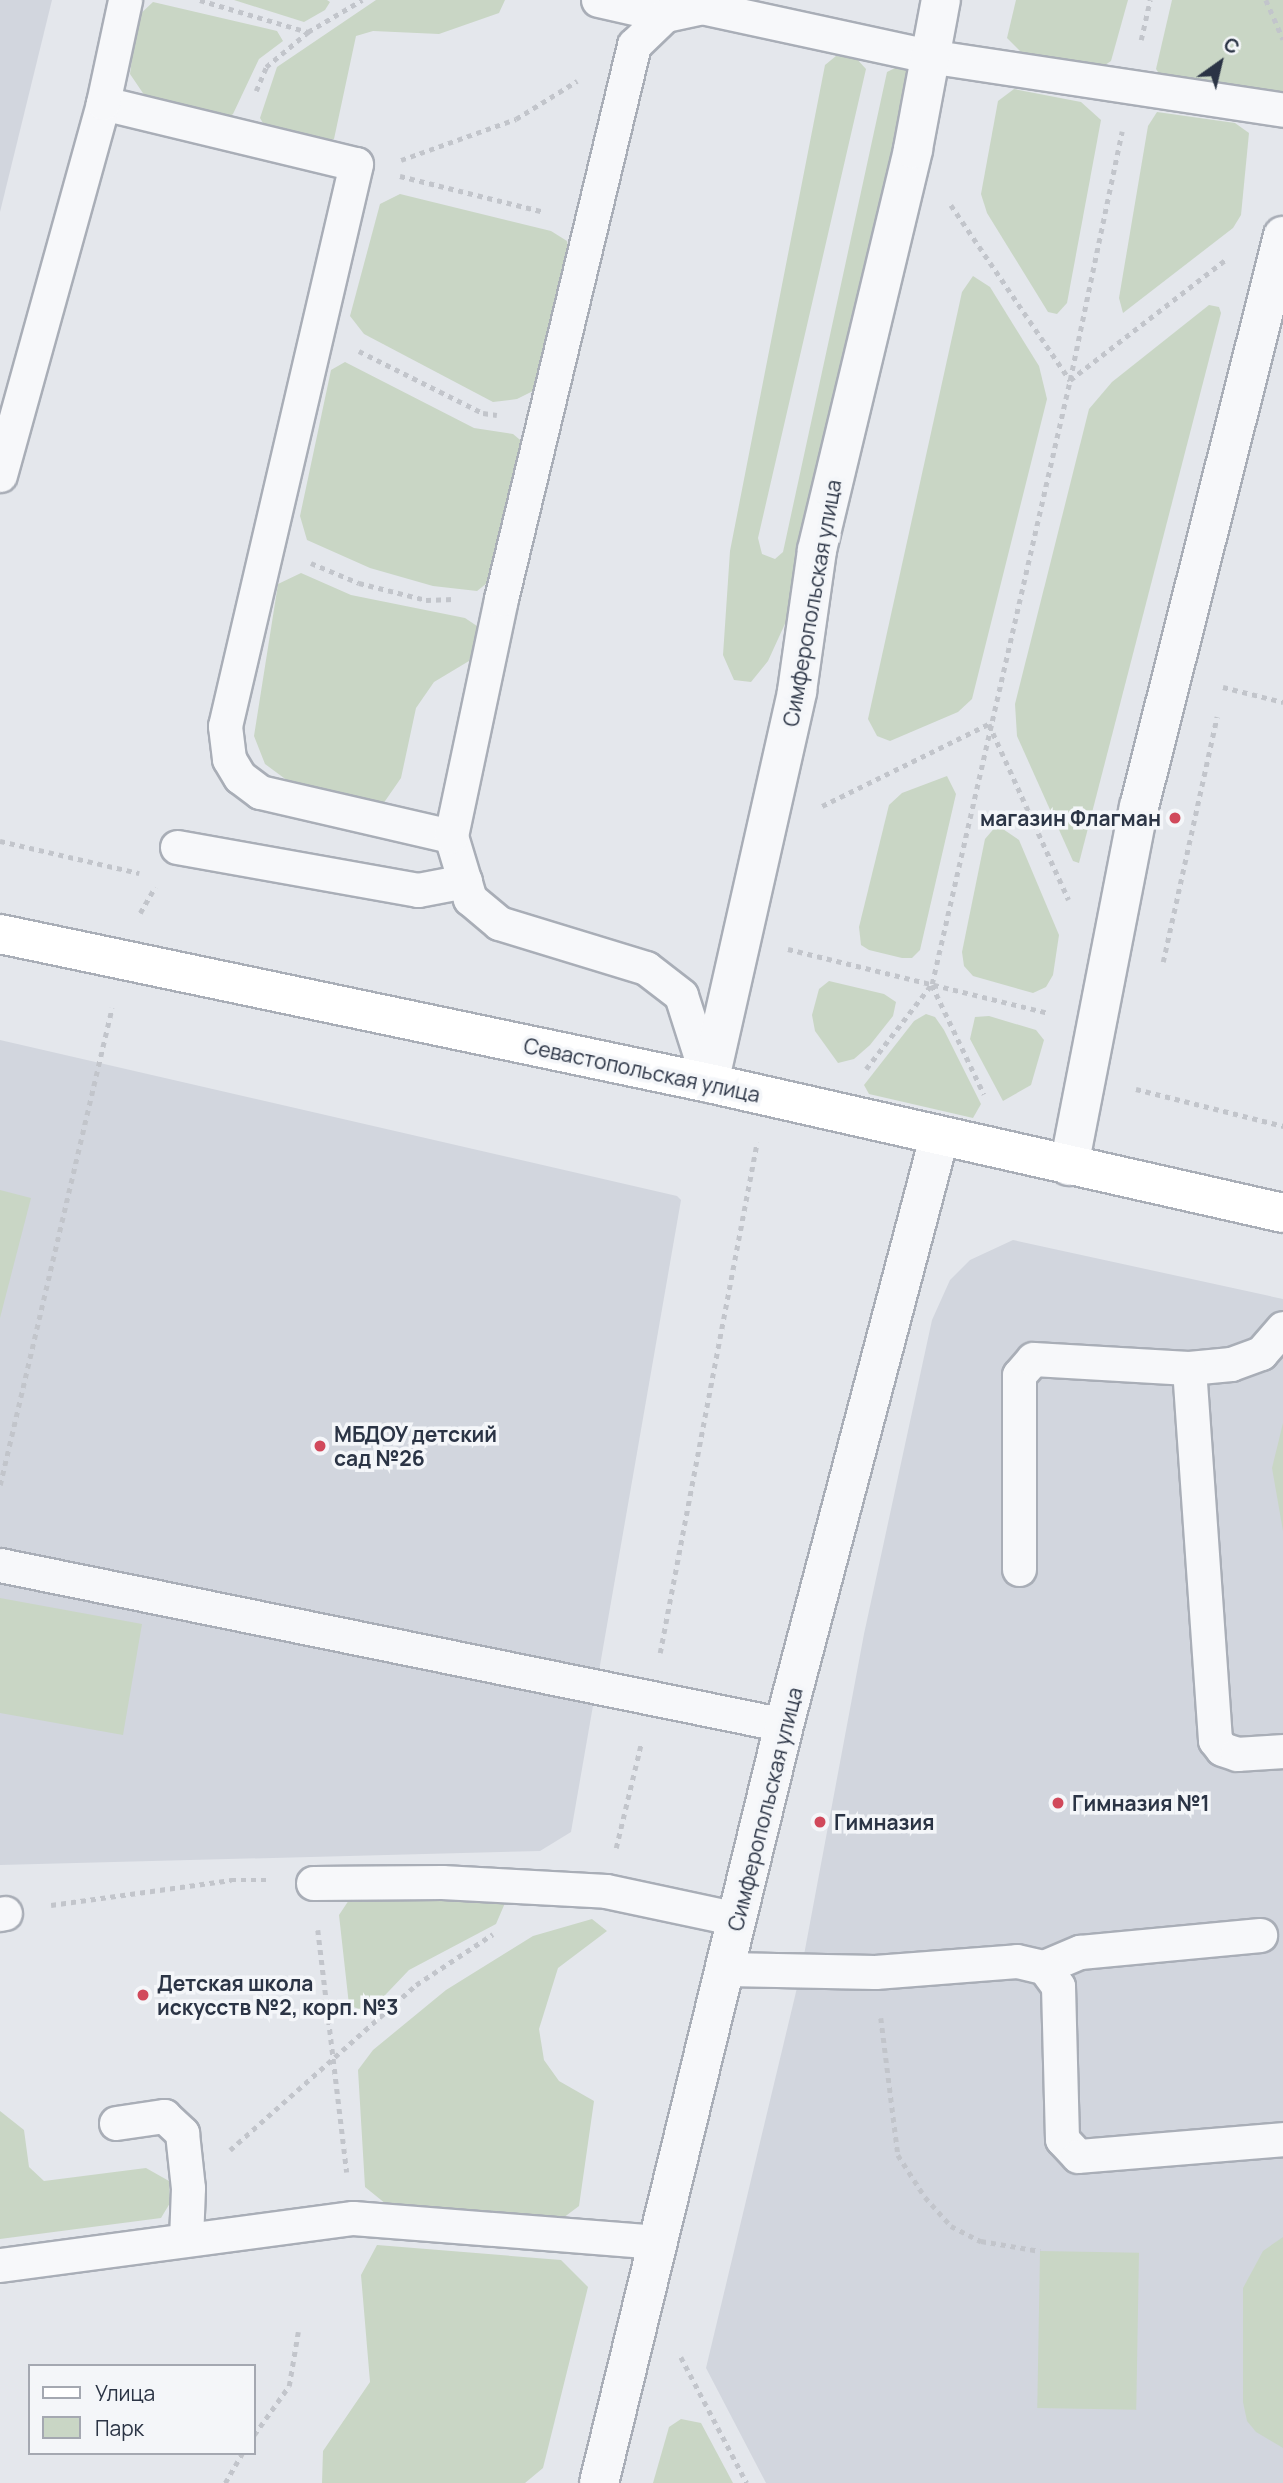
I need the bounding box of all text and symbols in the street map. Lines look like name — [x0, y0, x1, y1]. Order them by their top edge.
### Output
north arrow — [1185, 28, 1255, 98]
text: С — [1219, 31, 1245, 60]
street label: Симферопольская улица — [778, 478, 846, 728]
place label: магазин Флагман — [980, 805, 1161, 831]
marker: магазин Флагман — [1167, 810, 1183, 826]
street label: Севастопольская улица — [522, 1033, 762, 1107]
place label: МБДОУ детский сад №26 — [334, 1421, 498, 1471]
marker: МБДОУ детский сад №26 — [312, 1438, 328, 1454]
street label: Симферопольская улица — [723, 1685, 807, 1933]
place label: Гимназия №1 — [1072, 1790, 1210, 1816]
marker: Гимназия №1 — [1050, 1795, 1066, 1811]
place label: Гимназия — [834, 1809, 935, 1835]
marker: Гимназия — [812, 1814, 828, 1830]
place label: Детская школа искусств №2, корп. №3 — [157, 1970, 399, 2020]
marker: Детская школа искусств №2, корп. №3 — [135, 1987, 151, 2003]
legend — [28, 2364, 256, 2455]
text: Улица — [95, 2379, 155, 2407]
text: Парк — [95, 2414, 144, 2442]

